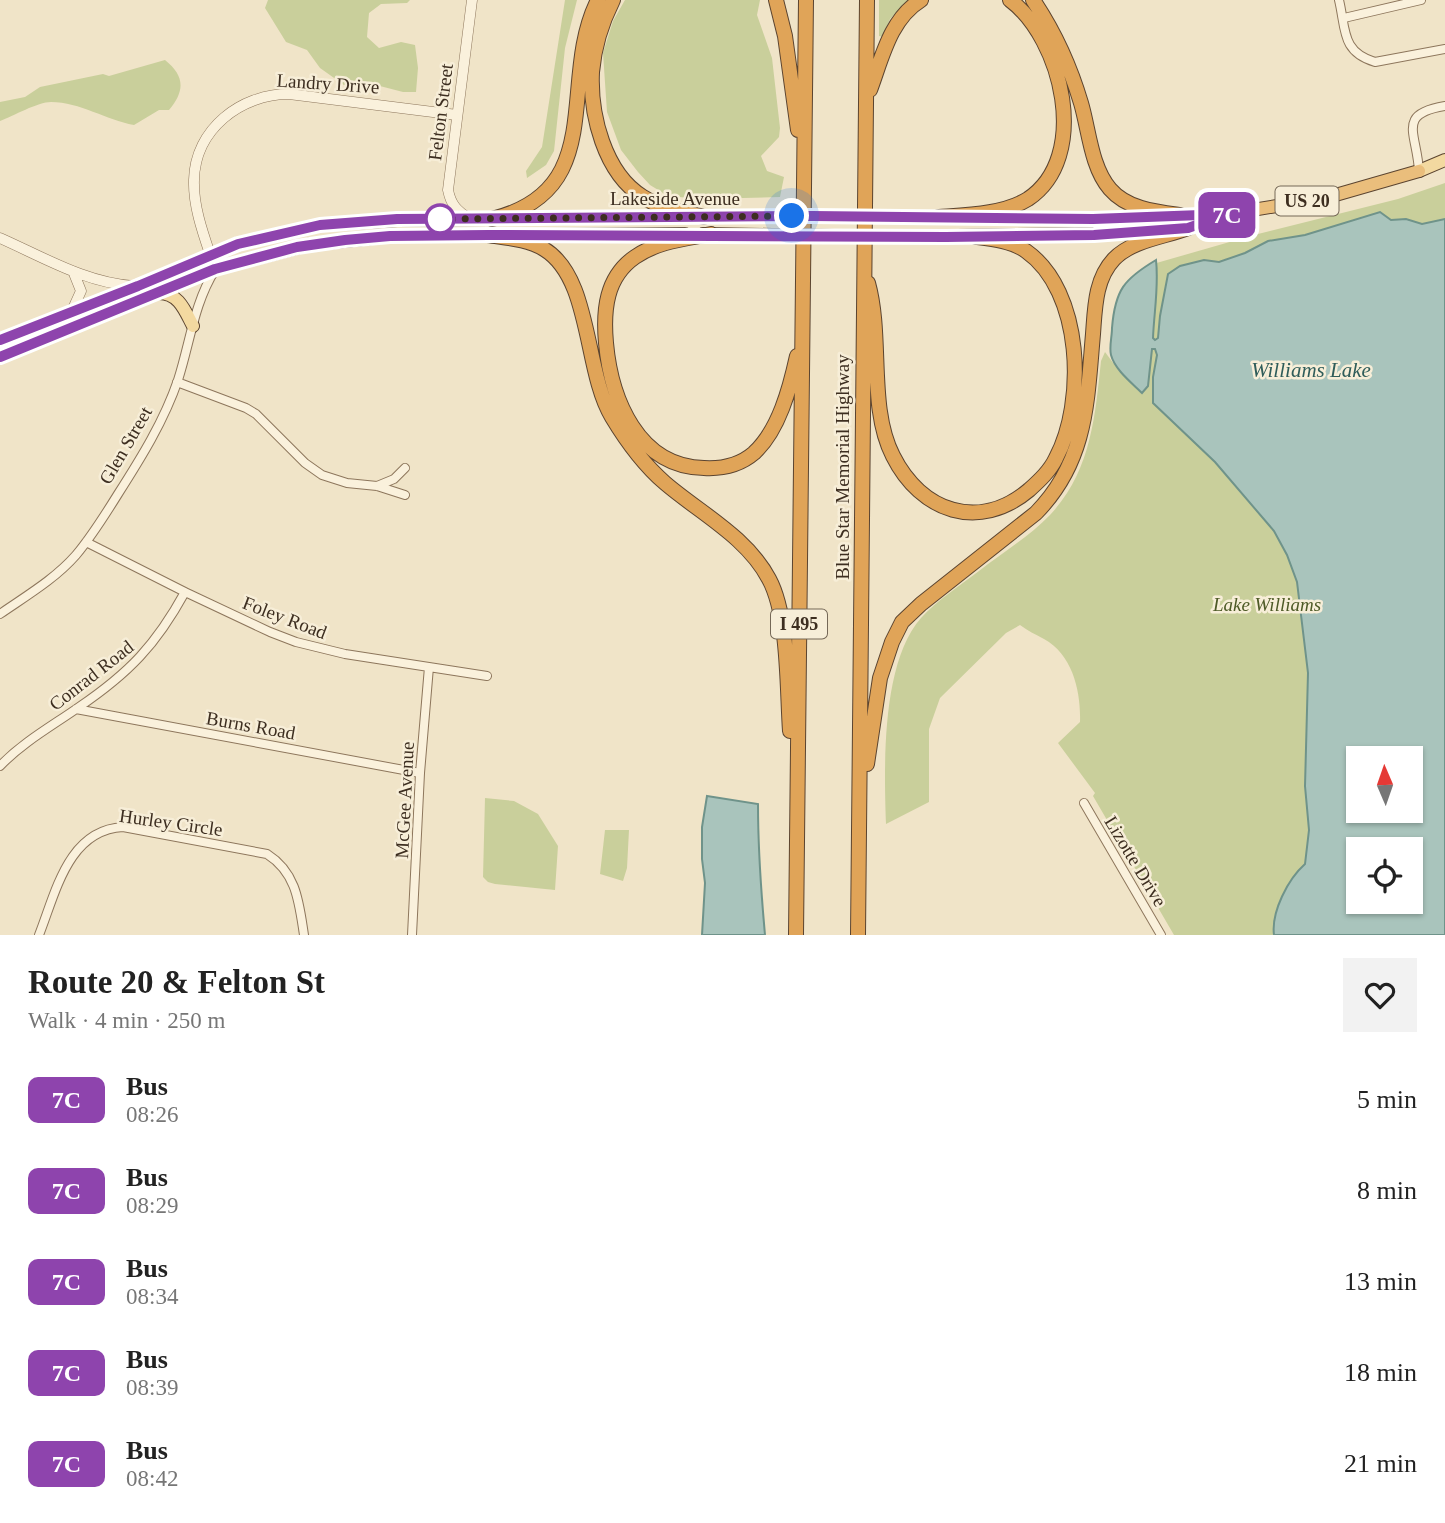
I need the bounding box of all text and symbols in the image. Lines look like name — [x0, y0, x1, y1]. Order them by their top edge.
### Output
street label: Felton Street — [424, 62, 457, 162]
street label: Landry Drive — [276, 69, 380, 98]
road number: US 20 — [1276, 186, 1338, 216]
street label: Lakeside Avenue — [610, 188, 740, 209]
line badge: 7C — [1196, 192, 1258, 238]
your location — [774, 198, 809, 233]
text: 7C — [1212, 202, 1242, 228]
unlabelled marker — [425, 204, 455, 234]
street label: Blue Star Memorial Highway — [832, 354, 853, 580]
water label: Williams Lake — [1251, 358, 1371, 382]
street label: Glen Street — [95, 402, 156, 488]
street label: Foley Road — [240, 592, 330, 643]
park label: Lake Williams — [1212, 594, 1321, 615]
road number: I 495 — [771, 610, 827, 638]
street label: Conrad Road — [45, 636, 138, 715]
street label: Burns Road — [205, 707, 298, 744]
street label: McGee Avenue — [391, 741, 418, 859]
north arrow — [1346, 746, 1423, 822]
map controls — [1346, 746, 1423, 914]
street label: Hurley Circle — [118, 805, 224, 840]
street label: Lizotte Drive — [1100, 812, 1171, 910]
button: locate — [1346, 837, 1423, 914]
button: heart — [1343, 958, 1417, 1032]
text: Route 20 & Felton St — [28, 964, 325, 1000]
text: Walk · 4 min · 250 m — [28, 1008, 225, 1033]
text: Bus — [126, 1072, 168, 1101]
text: 5 min — [1357, 1085, 1417, 1114]
text: 7C — [52, 1087, 81, 1113]
text: 08:26 — [126, 1102, 178, 1127]
text: Bus — [126, 1163, 168, 1192]
text: 8 min — [1357, 1176, 1417, 1205]
text: 7C — [52, 1178, 81, 1204]
text: 08:29 — [126, 1193, 178, 1218]
text: Bus — [126, 1254, 168, 1283]
text: 13 min — [1344, 1267, 1417, 1296]
text: 7C — [52, 1269, 81, 1295]
text: 08:34 — [126, 1284, 178, 1309]
text: Bus — [126, 1345, 168, 1374]
text: 18 min — [1344, 1358, 1417, 1387]
text: 7C — [52, 1360, 81, 1386]
text: 08:39 — [126, 1375, 178, 1400]
text: Bus — [126, 1436, 168, 1465]
text: 21 min — [1344, 1449, 1417, 1478]
text: 7C — [52, 1451, 81, 1477]
text: 08:42 — [126, 1466, 178, 1491]

